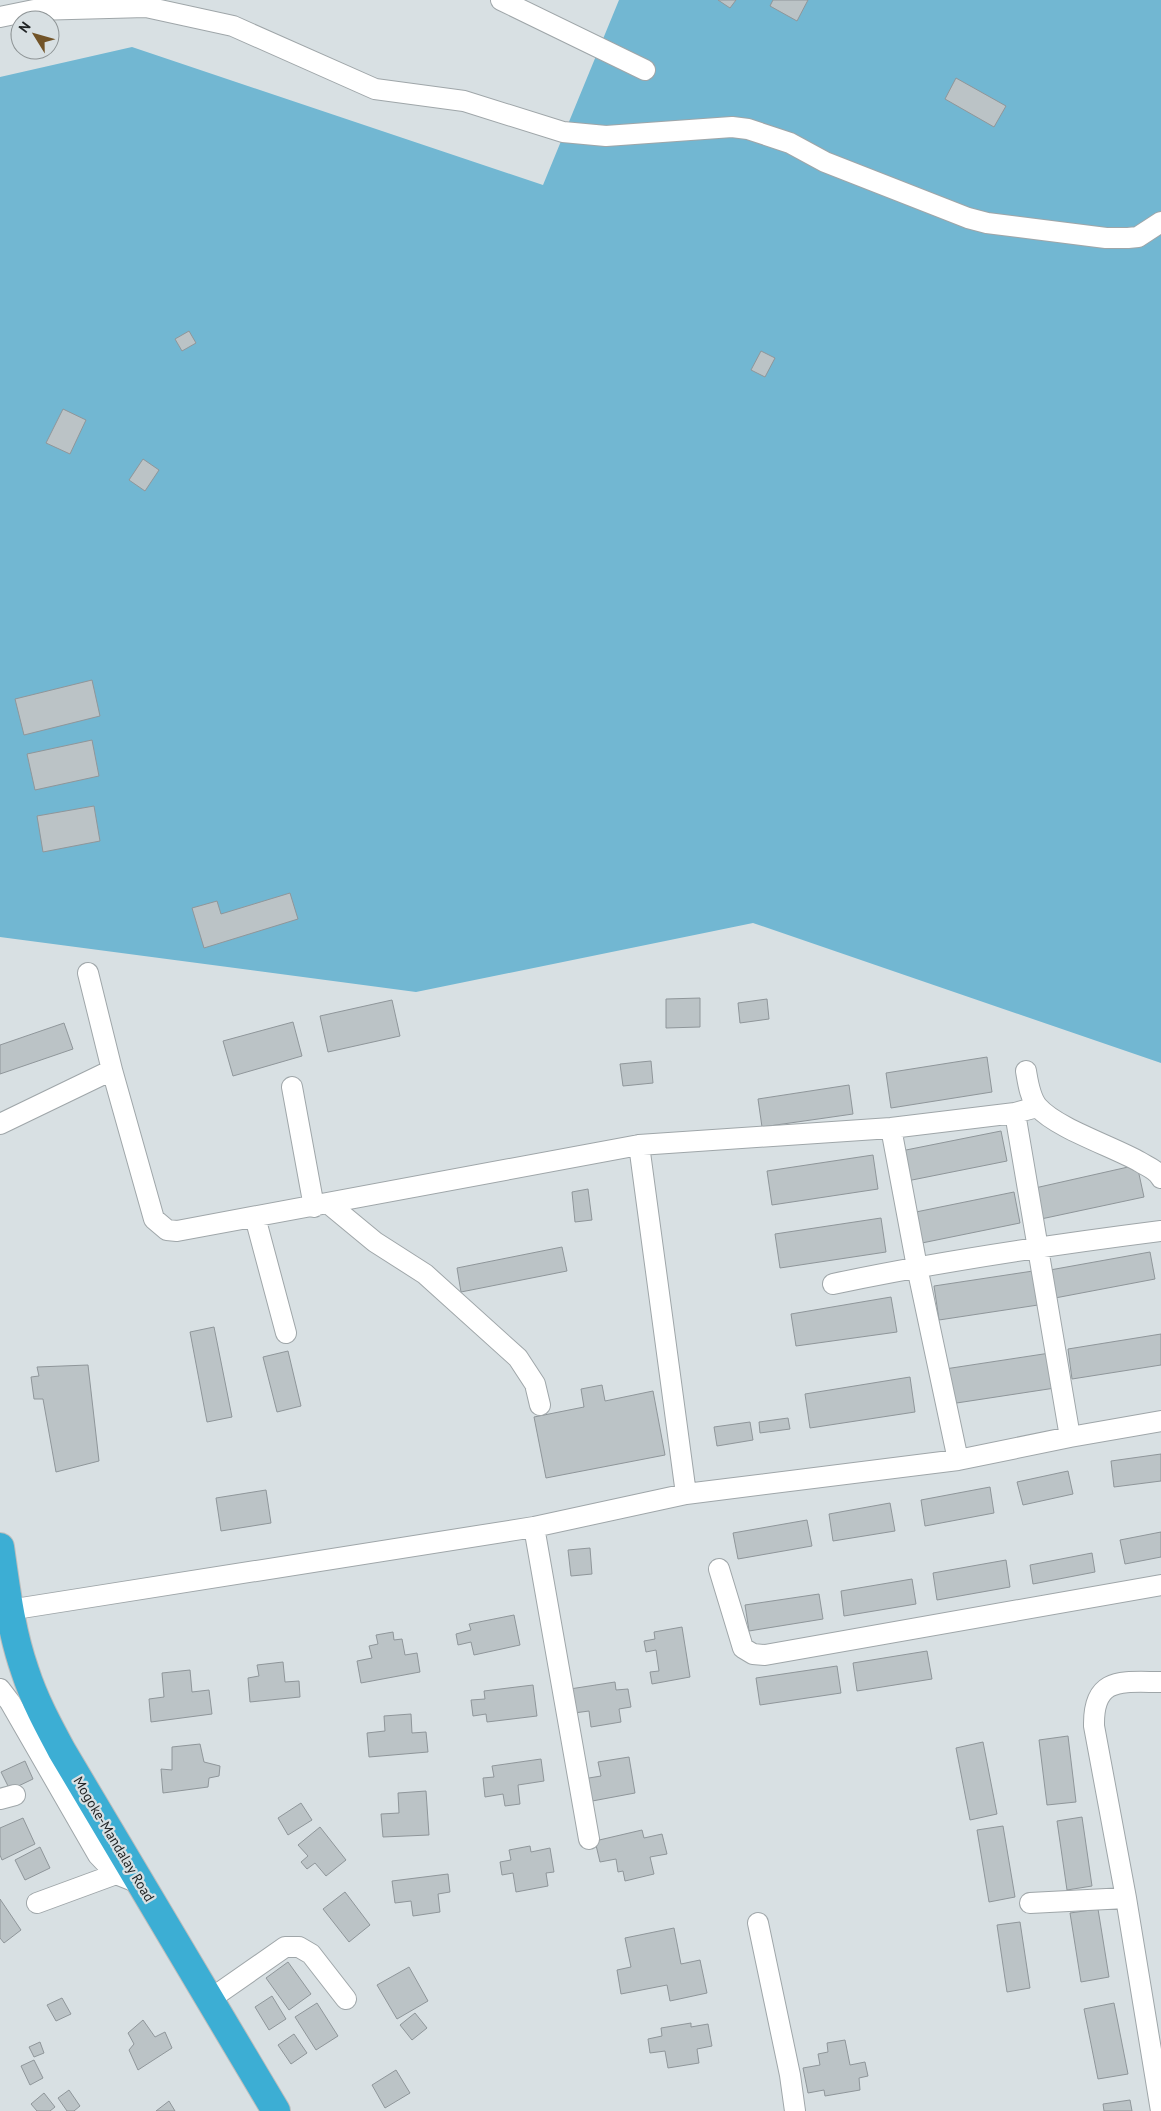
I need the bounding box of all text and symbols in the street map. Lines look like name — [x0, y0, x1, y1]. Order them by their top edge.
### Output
north arrow — [10, 10, 60, 60]
text: N — [15, 18, 35, 36]
street label: Mogoke-Mandalay Road — [69, 1773, 159, 1905]

